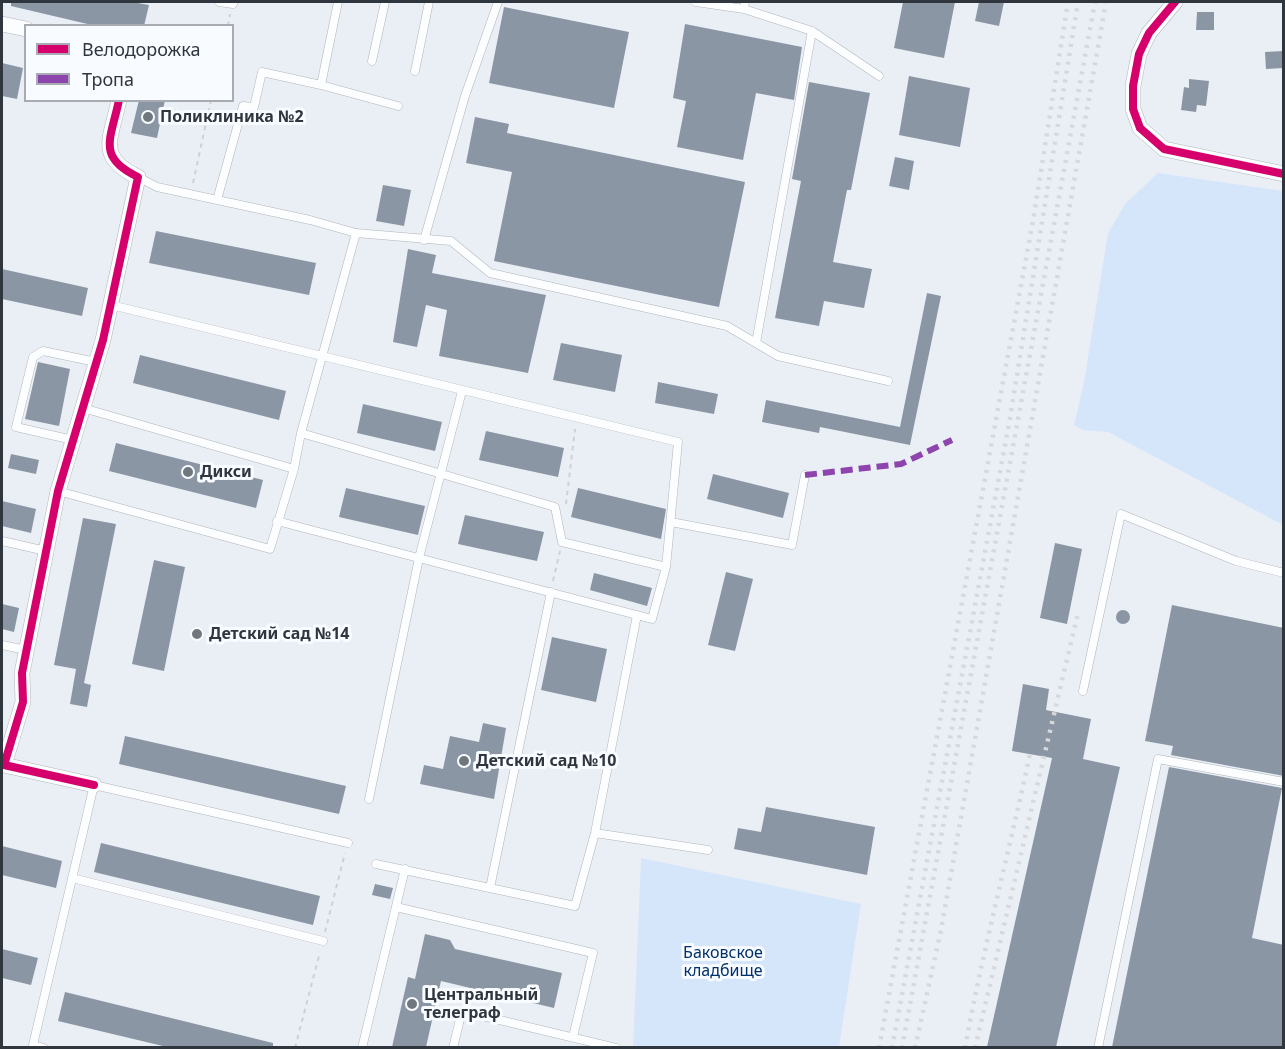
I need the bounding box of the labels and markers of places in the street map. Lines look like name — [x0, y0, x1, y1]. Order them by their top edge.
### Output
place label: Поликлиника №2 — [160, 107, 304, 127]
marker: Поликлиника №2 — [141, 110, 155, 124]
place label: Дикси — [200, 462, 252, 482]
marker: Дикси — [181, 465, 195, 479]
place label: Детский сад №14 — [209, 624, 350, 644]
marker: Детский сад №14 — [190, 627, 204, 641]
place label: Детский сад №10 — [476, 751, 617, 771]
marker: Детский сад №10 — [457, 754, 471, 768]
place label: Центральный телеграф — [424, 985, 538, 1023]
marker: Центральный телеграф — [405, 997, 419, 1011]

